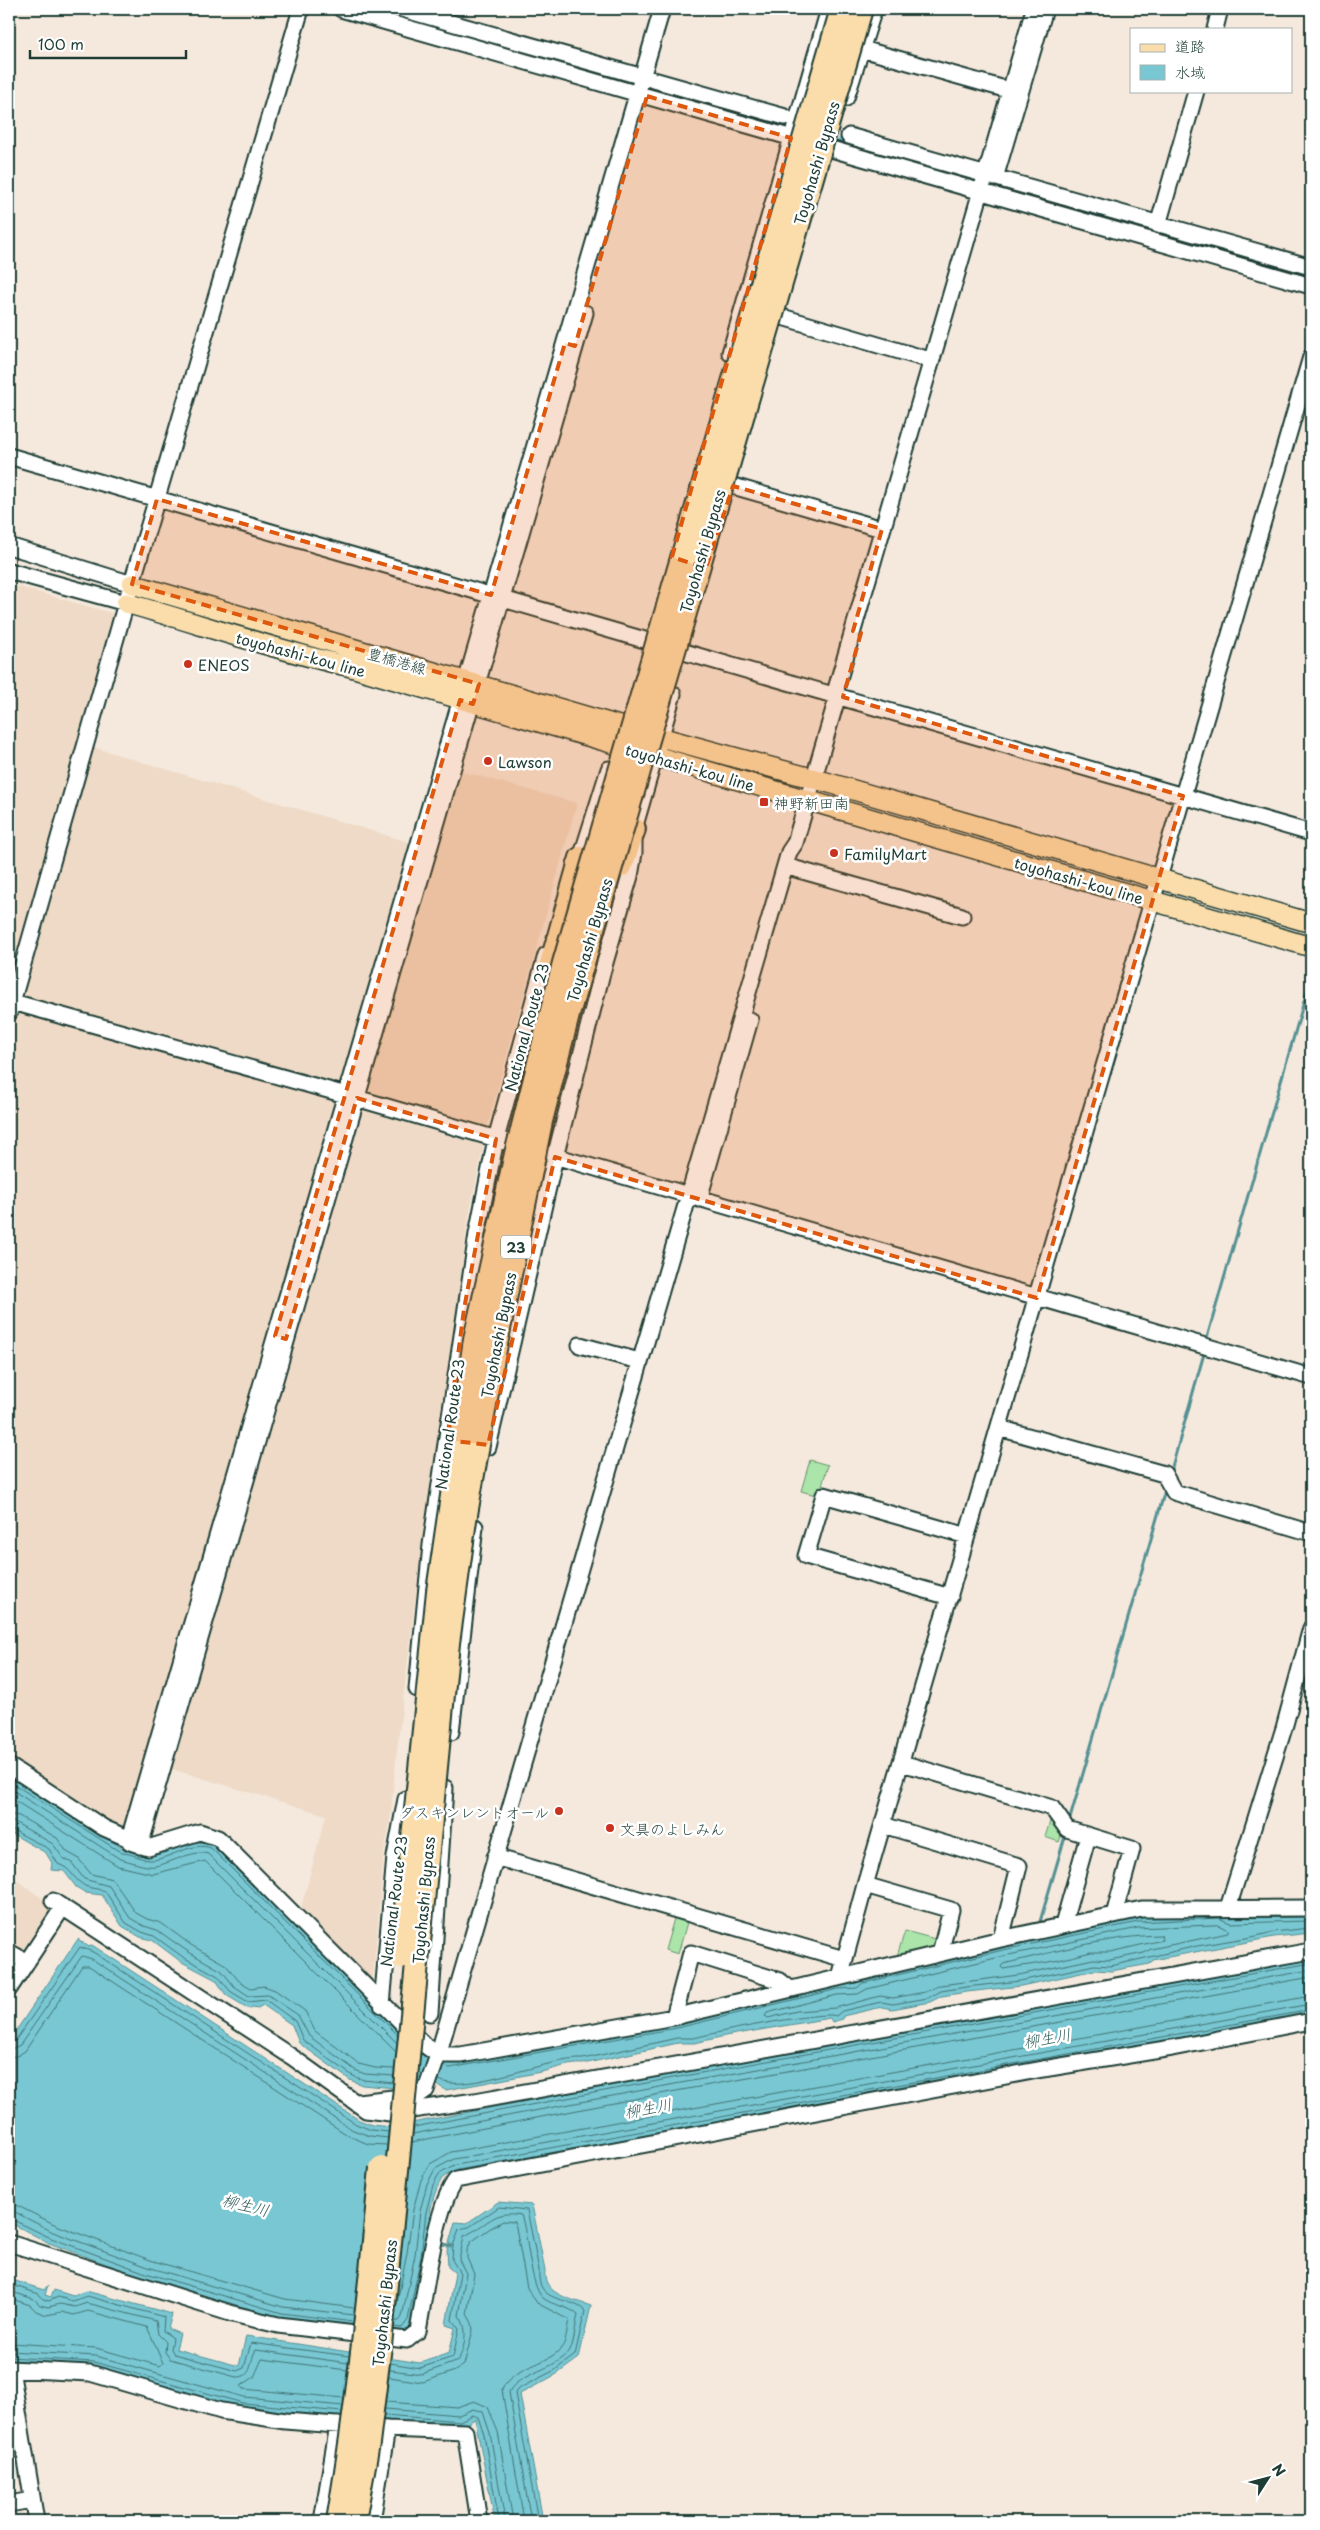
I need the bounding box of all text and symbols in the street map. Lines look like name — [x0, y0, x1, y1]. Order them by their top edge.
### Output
scale bar — [30, 28, 186, 60]
legend — [1130, 28, 1292, 92]
text: 100 m — [38, 32, 84, 55]
text: 道路 — [1175, 34, 1205, 57]
text: 水域 — [1175, 60, 1205, 83]
street label: Toyohashi Bypass — [787, 98, 845, 228]
street label: Toyohashi Bypass — [673, 486, 731, 616]
street label: toyohashi-kou line — [234, 626, 368, 682]
street label: 豊橋港線 — [365, 641, 429, 679]
place label: ENEOS — [198, 653, 250, 676]
marker: ENEOS — [182, 658, 194, 670]
street label: toyohashi-kou line — [623, 738, 757, 796]
place label: Lawson — [498, 750, 552, 773]
marker: Lawson — [482, 755, 494, 767]
place label: 神野新田南 — [774, 791, 849, 814]
marker: 神野新田南 — [758, 796, 770, 808]
place label: FamilyMart — [844, 842, 927, 865]
marker: FamilyMart — [828, 847, 840, 859]
street label: toyohashi-kou line — [1012, 851, 1146, 909]
street label: Toyohashi Bypass — [560, 875, 618, 1005]
street label: National Route 23 — [498, 960, 554, 1094]
road number: 23 — [501, 1236, 531, 1258]
street label: Toyohashi Bypass — [475, 1270, 521, 1400]
street label: National Route 23 — [428, 1357, 470, 1491]
place label: ダスキンレントオール — [400, 1800, 549, 1823]
marker: ダスキンレントオール — [553, 1805, 565, 1817]
place label: 文具のよしみん — [620, 1817, 725, 1840]
marker: 文具のよしみん — [604, 1822, 616, 1834]
street label: National Route 23 — [374, 1834, 412, 1968]
street label: Toyohashi Bypass — [406, 1835, 440, 1965]
water label: 柳生川 — [1021, 2021, 1073, 2053]
water label: 柳生川 — [622, 2091, 674, 2123]
water label: 柳生川 — [220, 2187, 272, 2221]
street label: Toyohashi Bypass — [366, 2238, 402, 2368]
north arrow — [1242, 2452, 1292, 2502]
text: N — [1267, 2459, 1291, 2481]

